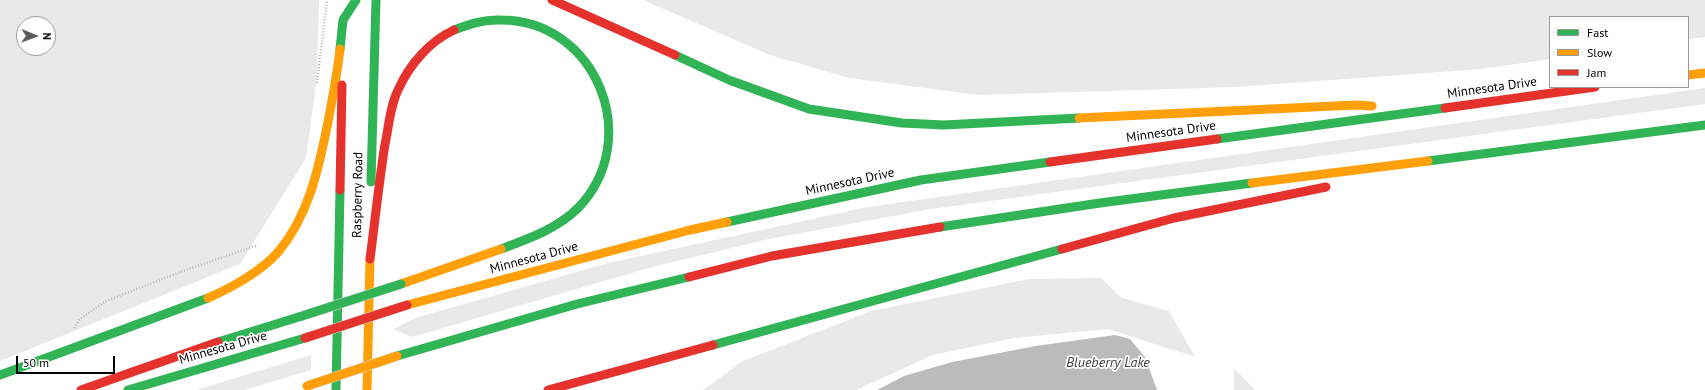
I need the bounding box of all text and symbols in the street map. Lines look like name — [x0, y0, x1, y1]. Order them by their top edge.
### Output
north arrow — [16, 16, 56, 56]
legend — [1549, 16, 1689, 88]
text: Fast — [1587, 25, 1608, 40]
text: N — [40, 32, 54, 40]
text: Slow — [1587, 45, 1612, 60]
text: Jam — [1587, 65, 1606, 80]
street label: Minnesota Drive — [1446, 74, 1538, 102]
street label: Minnesota Drive — [1125, 118, 1217, 146]
street label: Raspberry Road — [349, 152, 367, 238]
street label: Minnesota Drive — [804, 165, 896, 199]
street label: Minnesota Drive — [488, 239, 580, 277]
street label: Minnesota Drive — [177, 328, 269, 368]
scale bar — [18, 348, 117, 374]
text: 50 m — [23, 355, 49, 370]
water label: Blueberry Lake — [1066, 355, 1150, 371]

